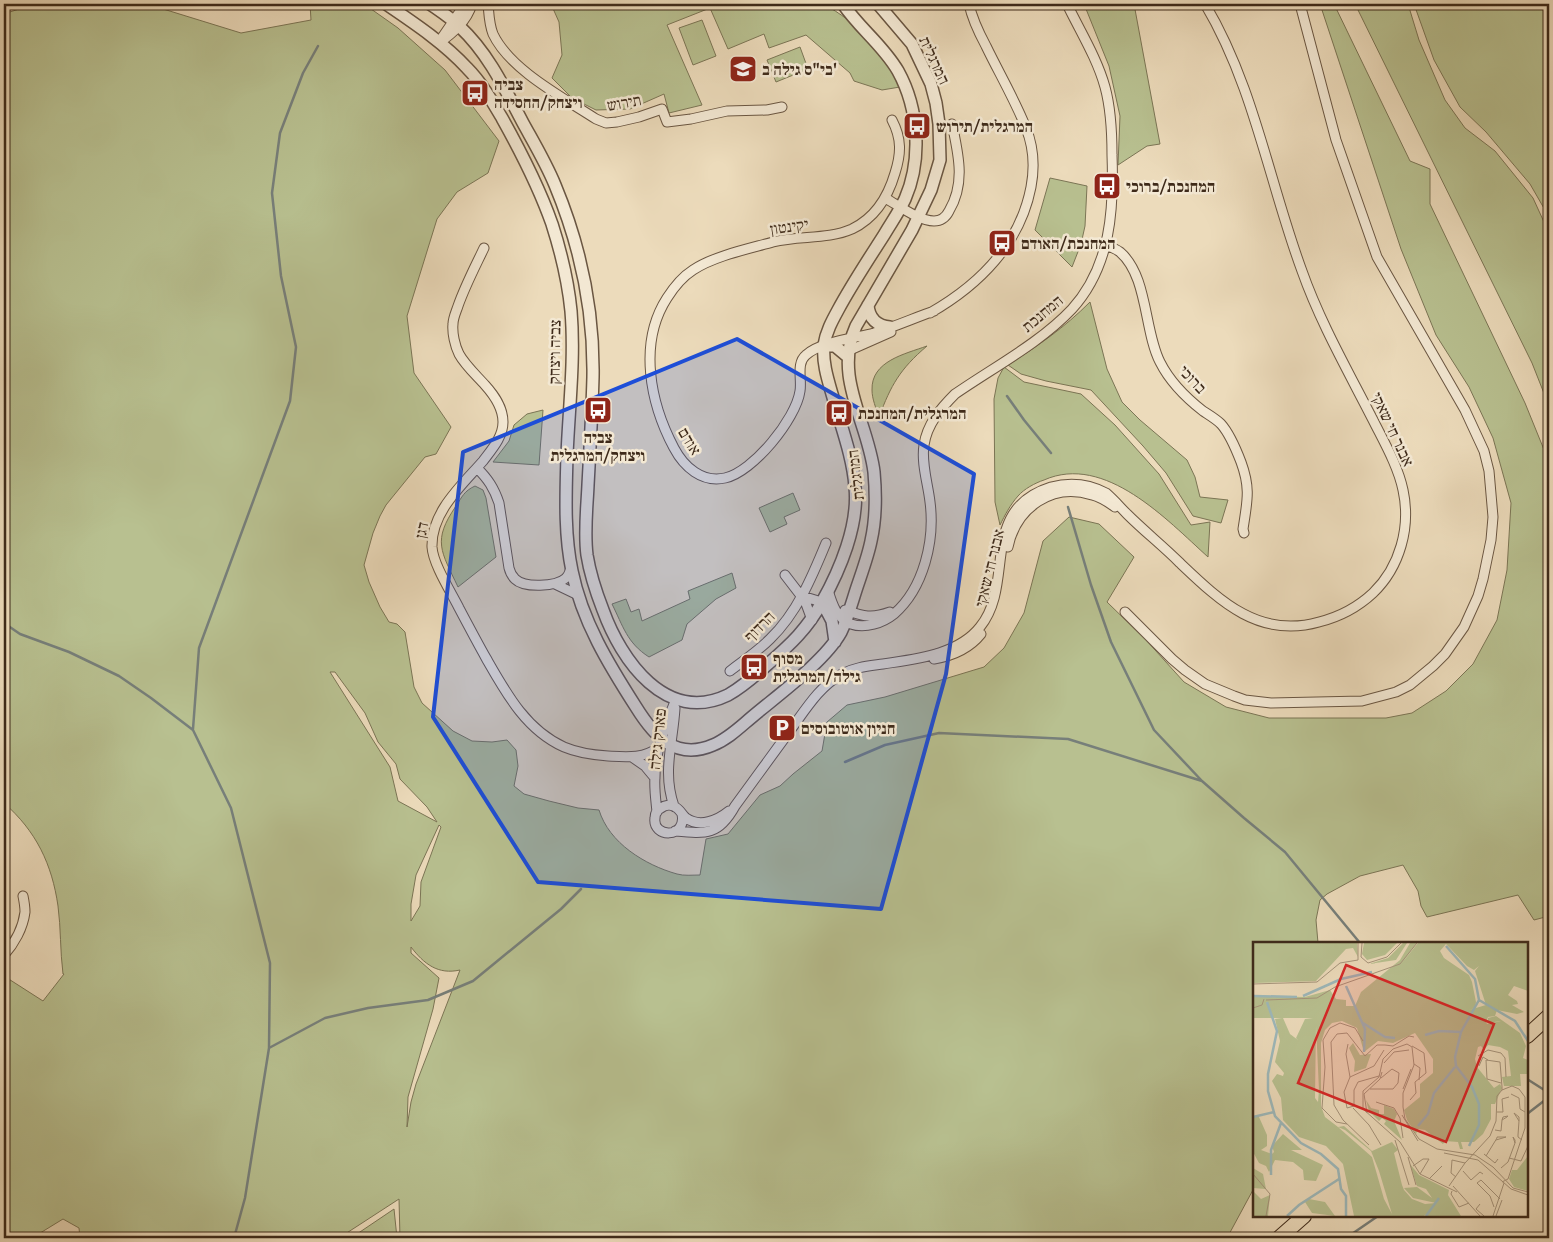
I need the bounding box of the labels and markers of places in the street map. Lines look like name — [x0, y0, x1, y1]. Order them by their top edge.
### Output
school or university icon: בי"ס גילה ב' — [728, 54, 758, 84]
place label: בי"ס גילה ב' — [762, 57, 837, 81]
place label: צביה ויצחק/החסידה — [494, 72, 583, 114]
bus stop icon: צביה ויצחק/החסידה — [460, 78, 490, 108]
bus stop icon: המרגלית/תירוש — [902, 111, 932, 141]
place label: המרגלית/תירוש — [936, 114, 1033, 138]
bus stop icon: המחנכת/ברוכי — [1092, 171, 1122, 201]
place label: המחנכת/ברוכי — [1126, 174, 1215, 198]
bus stop icon: המחנכת/האודם — [987, 228, 1017, 258]
place label: המחנכת/האודם — [1021, 231, 1116, 255]
bus stop icon: צביה ויצחק/המרגלית — [583, 395, 613, 425]
bus stop icon: המרגלית/המחנכת — [824, 398, 854, 428]
place label: המרגלית/המחנכת — [858, 401, 966, 425]
place label: צביה ויצחק/המרגלית — [550, 425, 646, 467]
place label: מסוף גילה/המרגלית — [773, 646, 861, 688]
bus stop icon: מסוף גילה/המרגלית — [739, 652, 769, 682]
parking icon: חניון אוטובוסים — [767, 713, 797, 743]
place label: חניון אוטובוסים — [801, 716, 895, 740]

